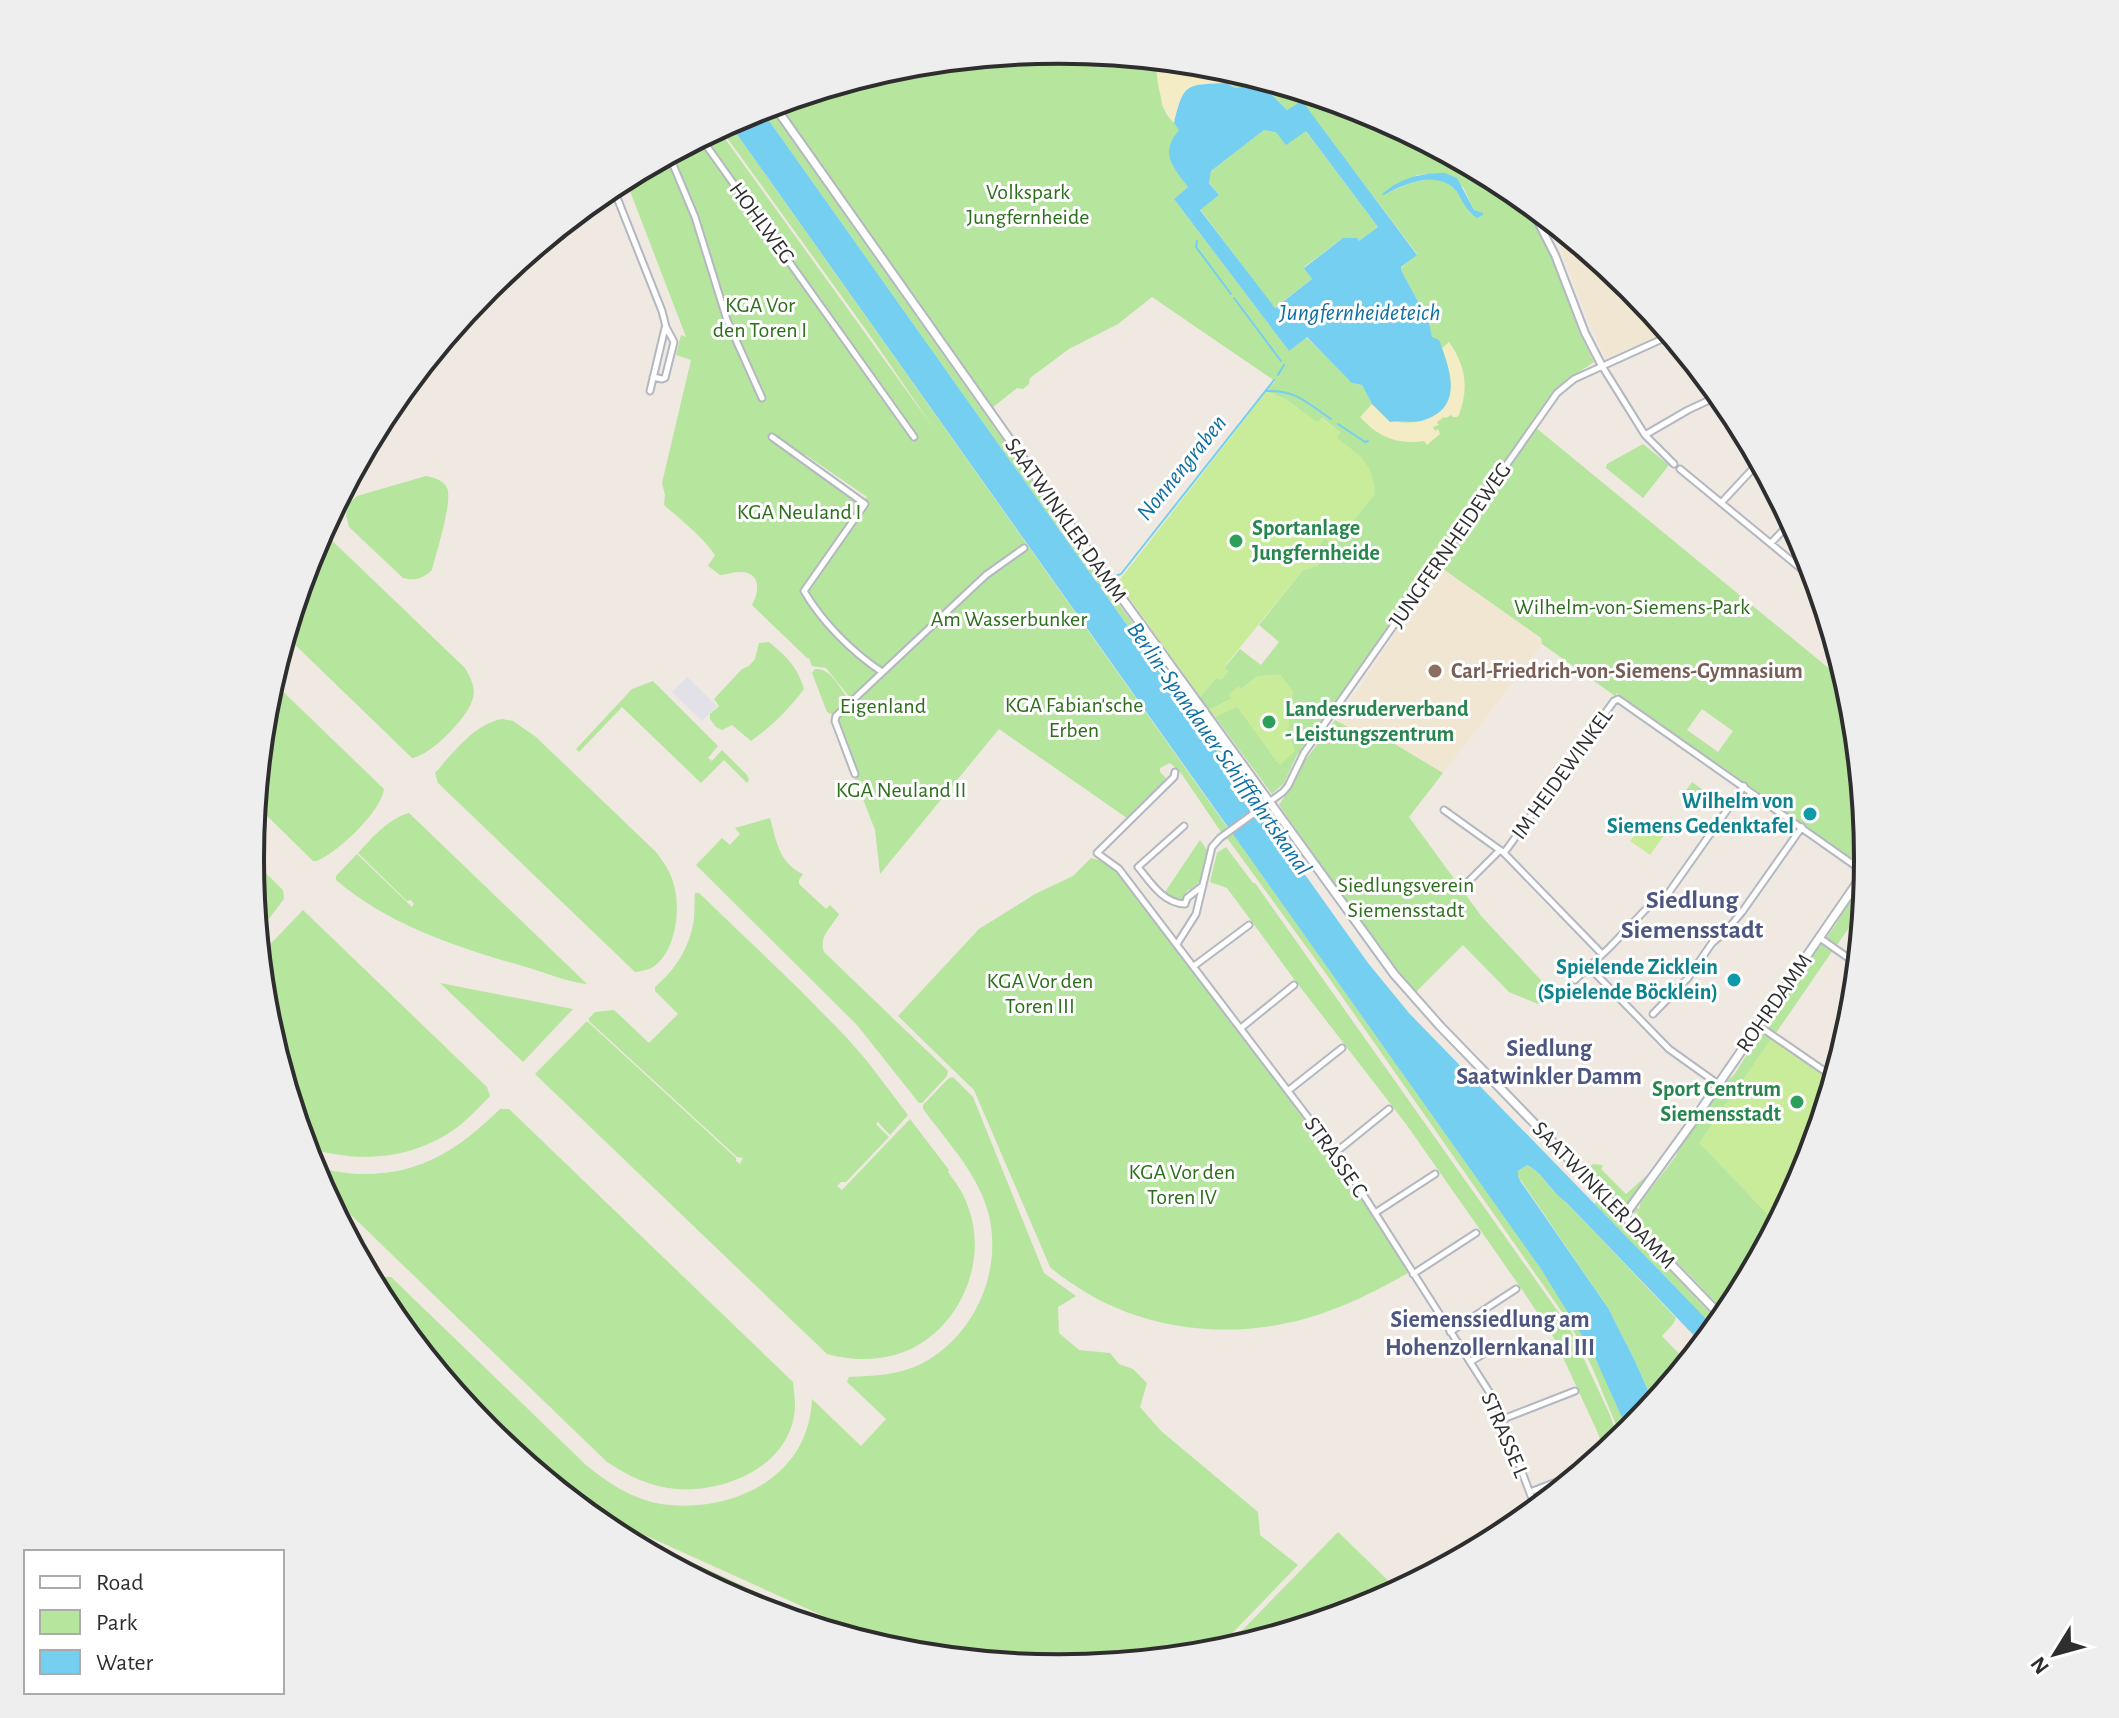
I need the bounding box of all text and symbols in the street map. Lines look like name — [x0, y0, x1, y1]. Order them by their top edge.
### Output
street label: HOHLWEG — [725, 178, 799, 268]
park label: Volkspark Jungfernheide — [967, 181, 1089, 228]
park label: KGA Vor den Toren I — [713, 294, 807, 341]
water label: Jungfernheideteich — [1279, 301, 1440, 325]
water label: Nonnengraben — [1133, 411, 1231, 525]
street label: SAATWINKLER DAMM — [1001, 434, 1131, 606]
street label: JUNGFERNHEIDEWEG — [1385, 459, 1515, 631]
park label: KGA Neuland I — [737, 501, 861, 523]
place label: Sportanlage Jungfernheide — [1252, 517, 1380, 564]
marker: Sportanlage Jungfernheide — [1227, 532, 1245, 550]
park label: Wilhelm-von-Siemens-Park — [1514, 596, 1750, 618]
park label: Am Wasserbunker — [931, 608, 1087, 630]
water label: Berlin-Spandauer Schifffahrtskanal — [1122, 618, 1316, 880]
place label: Carl-Friedrich-von-Siemens-Gymnasium — [1451, 660, 1803, 683]
marker: Carl-Friedrich-von-Siemens-Gymnasium — [1426, 662, 1444, 680]
park label: KGA Fabian'sche Erben — [1005, 694, 1143, 741]
park label: Eigenland — [840, 695, 926, 717]
place label: Landesruderverband - Leistungszentrum — [1285, 698, 1469, 745]
street label: IM HEIDEWINKEL — [1507, 704, 1617, 843]
marker: Landesruderverband - Leistungszentrum — [1260, 713, 1278, 731]
park label: KGA Neuland II — [836, 779, 966, 801]
place label: Wilhelm von Siemens Gedenktafel — [1607, 790, 1794, 837]
marker: Wilhelm von Siemens Gedenktafel — [1801, 805, 1819, 823]
park label: Siedlungsverein Siemensstadt — [1338, 874, 1474, 921]
district label: Siedlung Siemensstadt — [1621, 887, 1764, 943]
street label: ROHRDAMM — [1732, 950, 1816, 1056]
place label: Spielende Zicklein (Spielende Böcklein) — [1537, 956, 1718, 1003]
park label: KGA Vor den Toren III — [987, 970, 1093, 1017]
marker: Spielende Zicklein (Spielende Böcklein) — [1725, 971, 1743, 989]
district label: Siedlung Saatwinkler Damm — [1456, 1037, 1642, 1089]
place label: Sport Centrum Siemensstadt — [1652, 1078, 1782, 1125]
marker: Sport Centrum Siemensstadt — [1788, 1093, 1806, 1111]
street label: STRASSE C — [1301, 1113, 1371, 1201]
street label: SAATWINKLER DAMM — [1528, 1117, 1680, 1273]
park label: KGA Vor den Toren IV — [1129, 1161, 1235, 1208]
district label: Siemenssiedlung am Hohenzollernkanal III — [1385, 1308, 1595, 1360]
street label: STRASSE L — [1477, 1389, 1533, 1481]
legend — [24, 1550, 284, 1694]
text: Road — [96, 1571, 144, 1595]
text: Park — [96, 1611, 137, 1635]
north arrow — [2015, 1614, 2095, 1694]
text: Water — [96, 1651, 154, 1675]
text: N — [2026, 1653, 2053, 1678]

